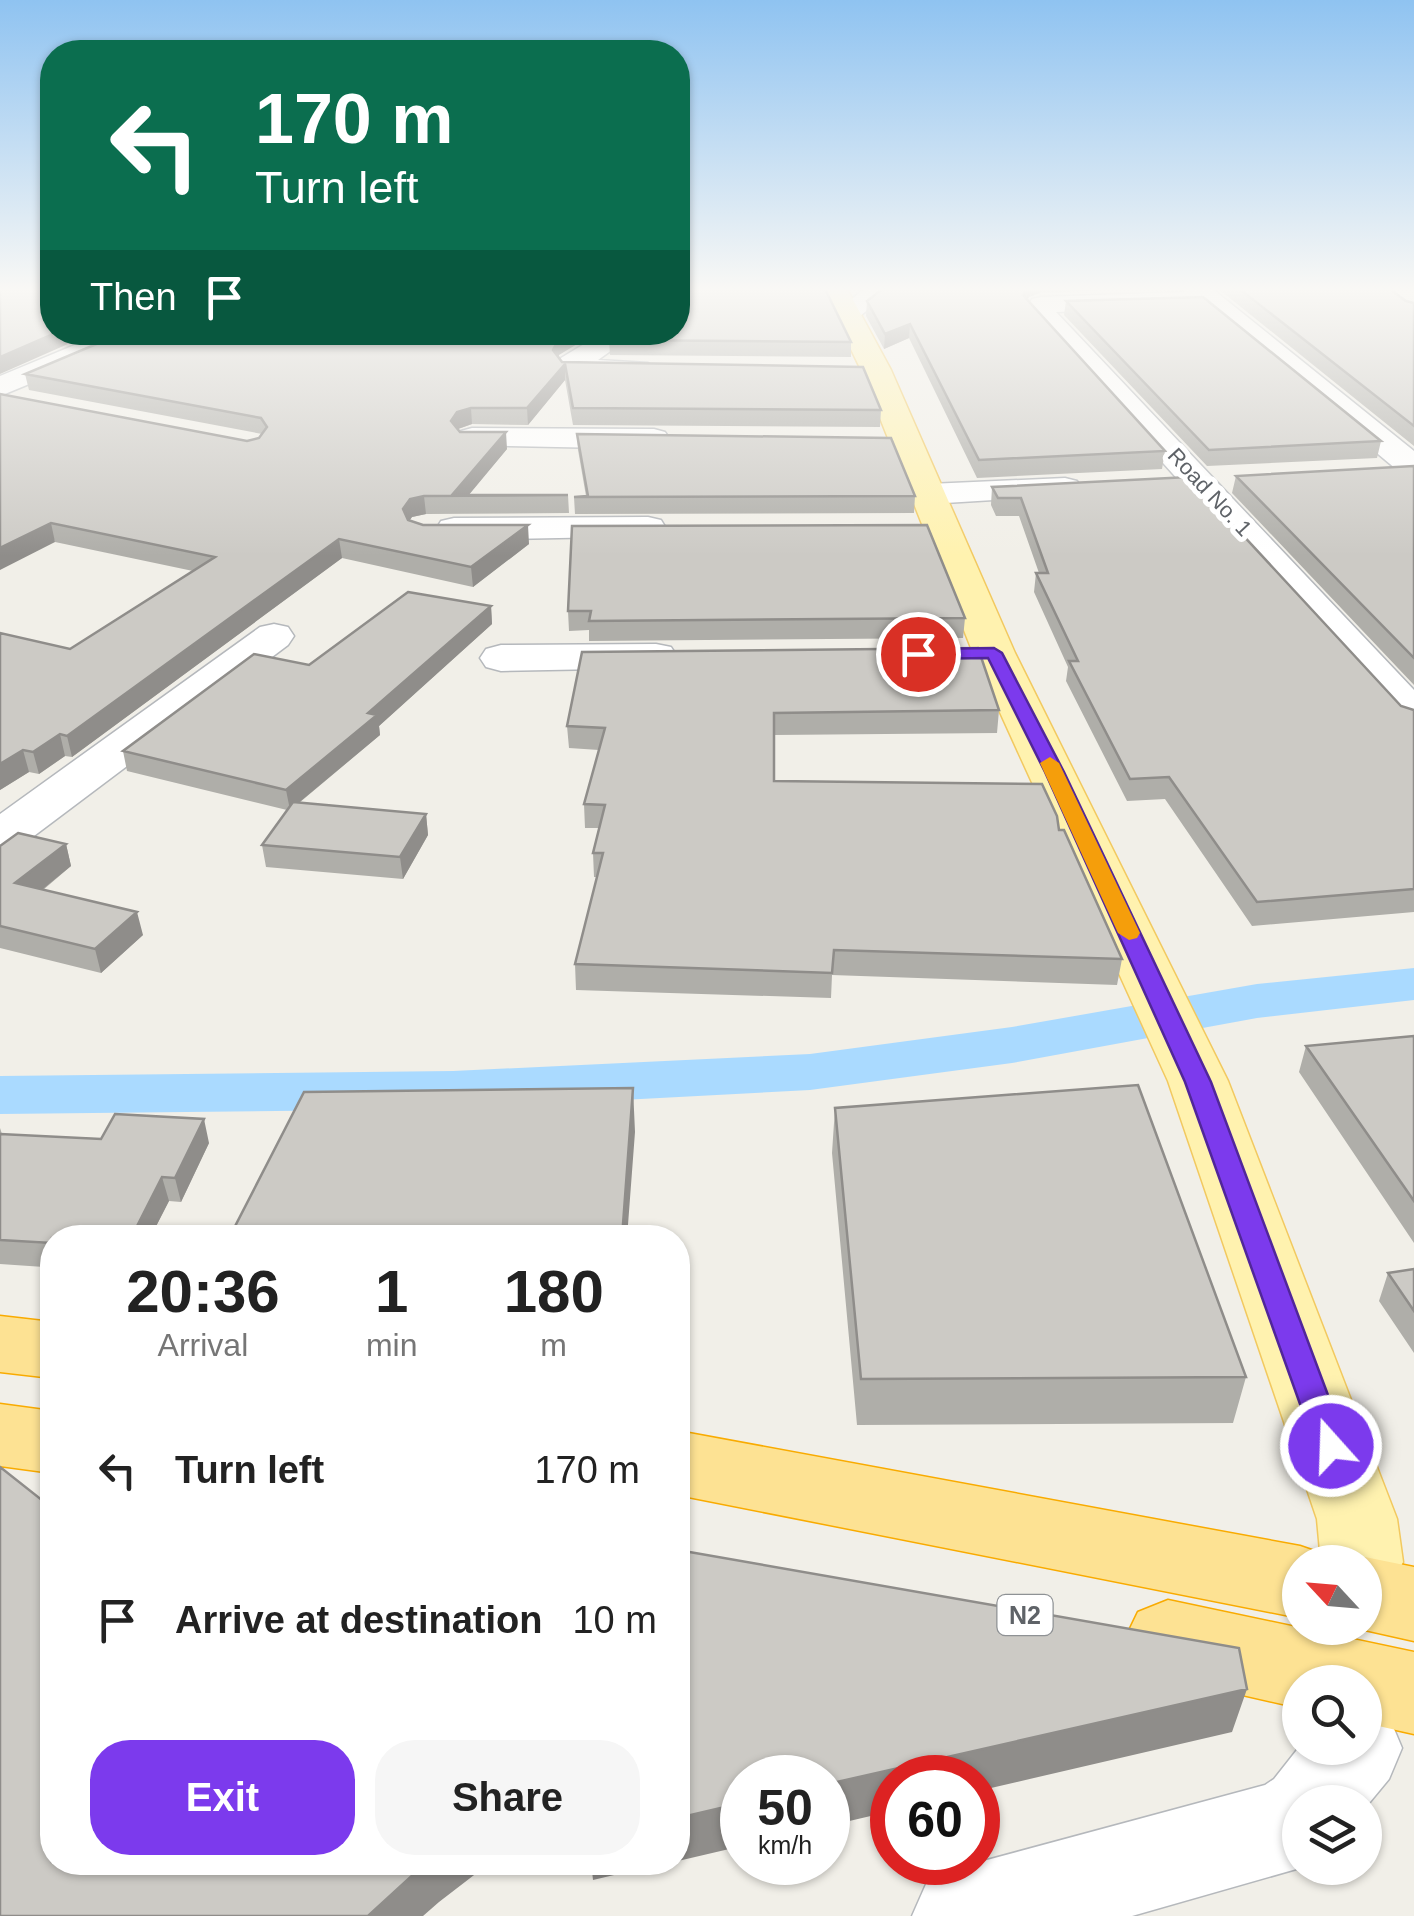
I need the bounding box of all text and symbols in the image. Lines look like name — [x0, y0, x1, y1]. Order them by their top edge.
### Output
icon: left — [90, 80, 220, 210]
text: 170 m — [255, 80, 453, 158]
text: Turn left — [255, 162, 418, 213]
icon: arrive — [197, 270, 252, 325]
text: Then — [90, 276, 177, 318]
street label: Road No. 1 — [1163, 443, 1257, 541]
pin — [876, 612, 961, 697]
icon: arrive — [891, 627, 946, 682]
text: 20:36 — [126, 1258, 280, 1325]
text: 1 — [375, 1258, 408, 1325]
text: 180 — [504, 1258, 604, 1325]
text: Arrival — [158, 1327, 248, 1363]
text: min — [366, 1327, 417, 1363]
text: m — [540, 1327, 567, 1363]
position arrow — [1279, 1394, 1383, 1498]
icon: left — [90, 1443, 145, 1498]
text: Turn left — [175, 1449, 324, 1491]
text: 170 m — [534, 1449, 640, 1491]
north arrow — [1282, 1545, 1382, 1645]
map controls — [1282, 1545, 1382, 1885]
icon: arrive — [90, 1593, 145, 1648]
road number: N2 — [998, 1595, 1052, 1635]
text: Arrive at destination — [175, 1599, 542, 1641]
text: 10 m — [572, 1599, 657, 1641]
button: search — [1282, 1665, 1382, 1765]
button: Exit — [90, 1740, 355, 1855]
button: Share — [375, 1740, 640, 1855]
speed limit sign: 60 — [870, 1755, 1000, 1885]
text: 50 — [757, 1780, 813, 1836]
button: layers — [1282, 1785, 1382, 1885]
text: km/h — [758, 1831, 812, 1859]

